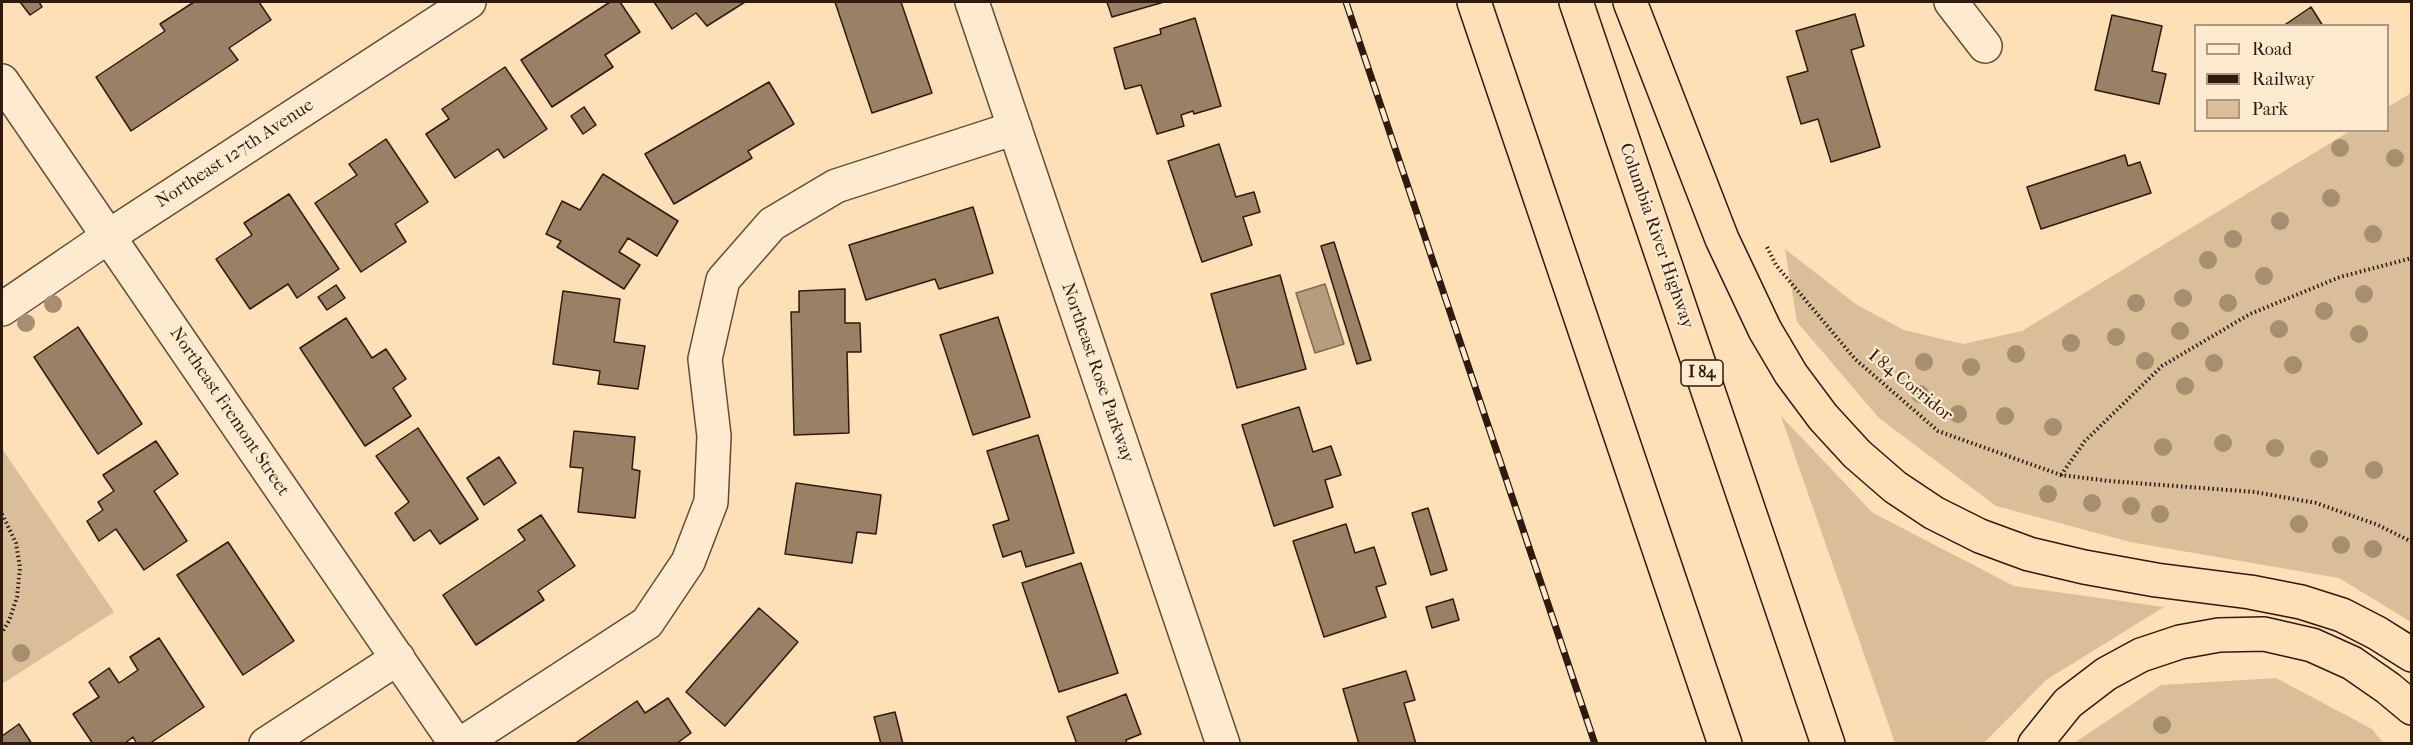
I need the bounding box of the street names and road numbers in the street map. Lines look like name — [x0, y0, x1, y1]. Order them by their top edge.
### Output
street label: Northeast 127th Avenue — [152, 95, 318, 213]
street label: Columbia River Highway — [1614, 140, 1698, 332]
street label: Northeast Rose Parkway — [1056, 280, 1138, 466]
street label: Northeast Fremont Street — [164, 324, 294, 500]
street label: I 84 Corridor — [1863, 345, 1957, 427]
road number: I 84 — [1681, 360, 1723, 386]

